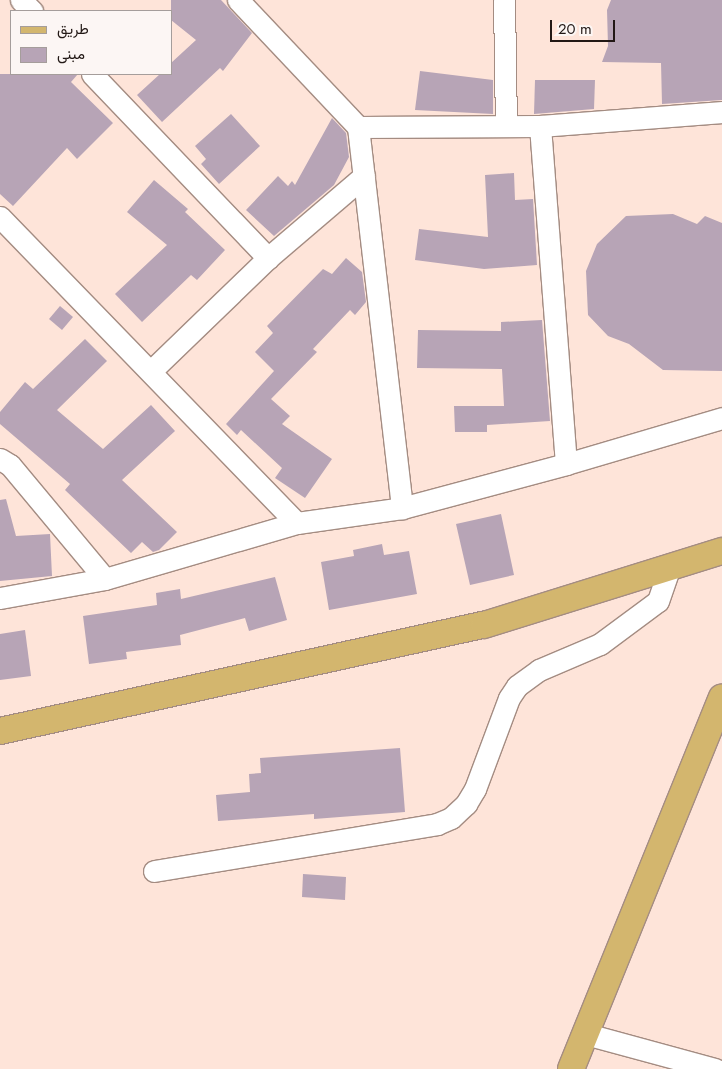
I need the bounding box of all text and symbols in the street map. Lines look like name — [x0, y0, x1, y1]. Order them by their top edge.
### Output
legend — [10, 10, 172, 75]
scale bar — [552, 10, 617, 42]
text: طريق — [57, 18, 89, 40]
text: 20 m — [558, 18, 592, 40]
text: مبنى — [57, 43, 85, 65]

